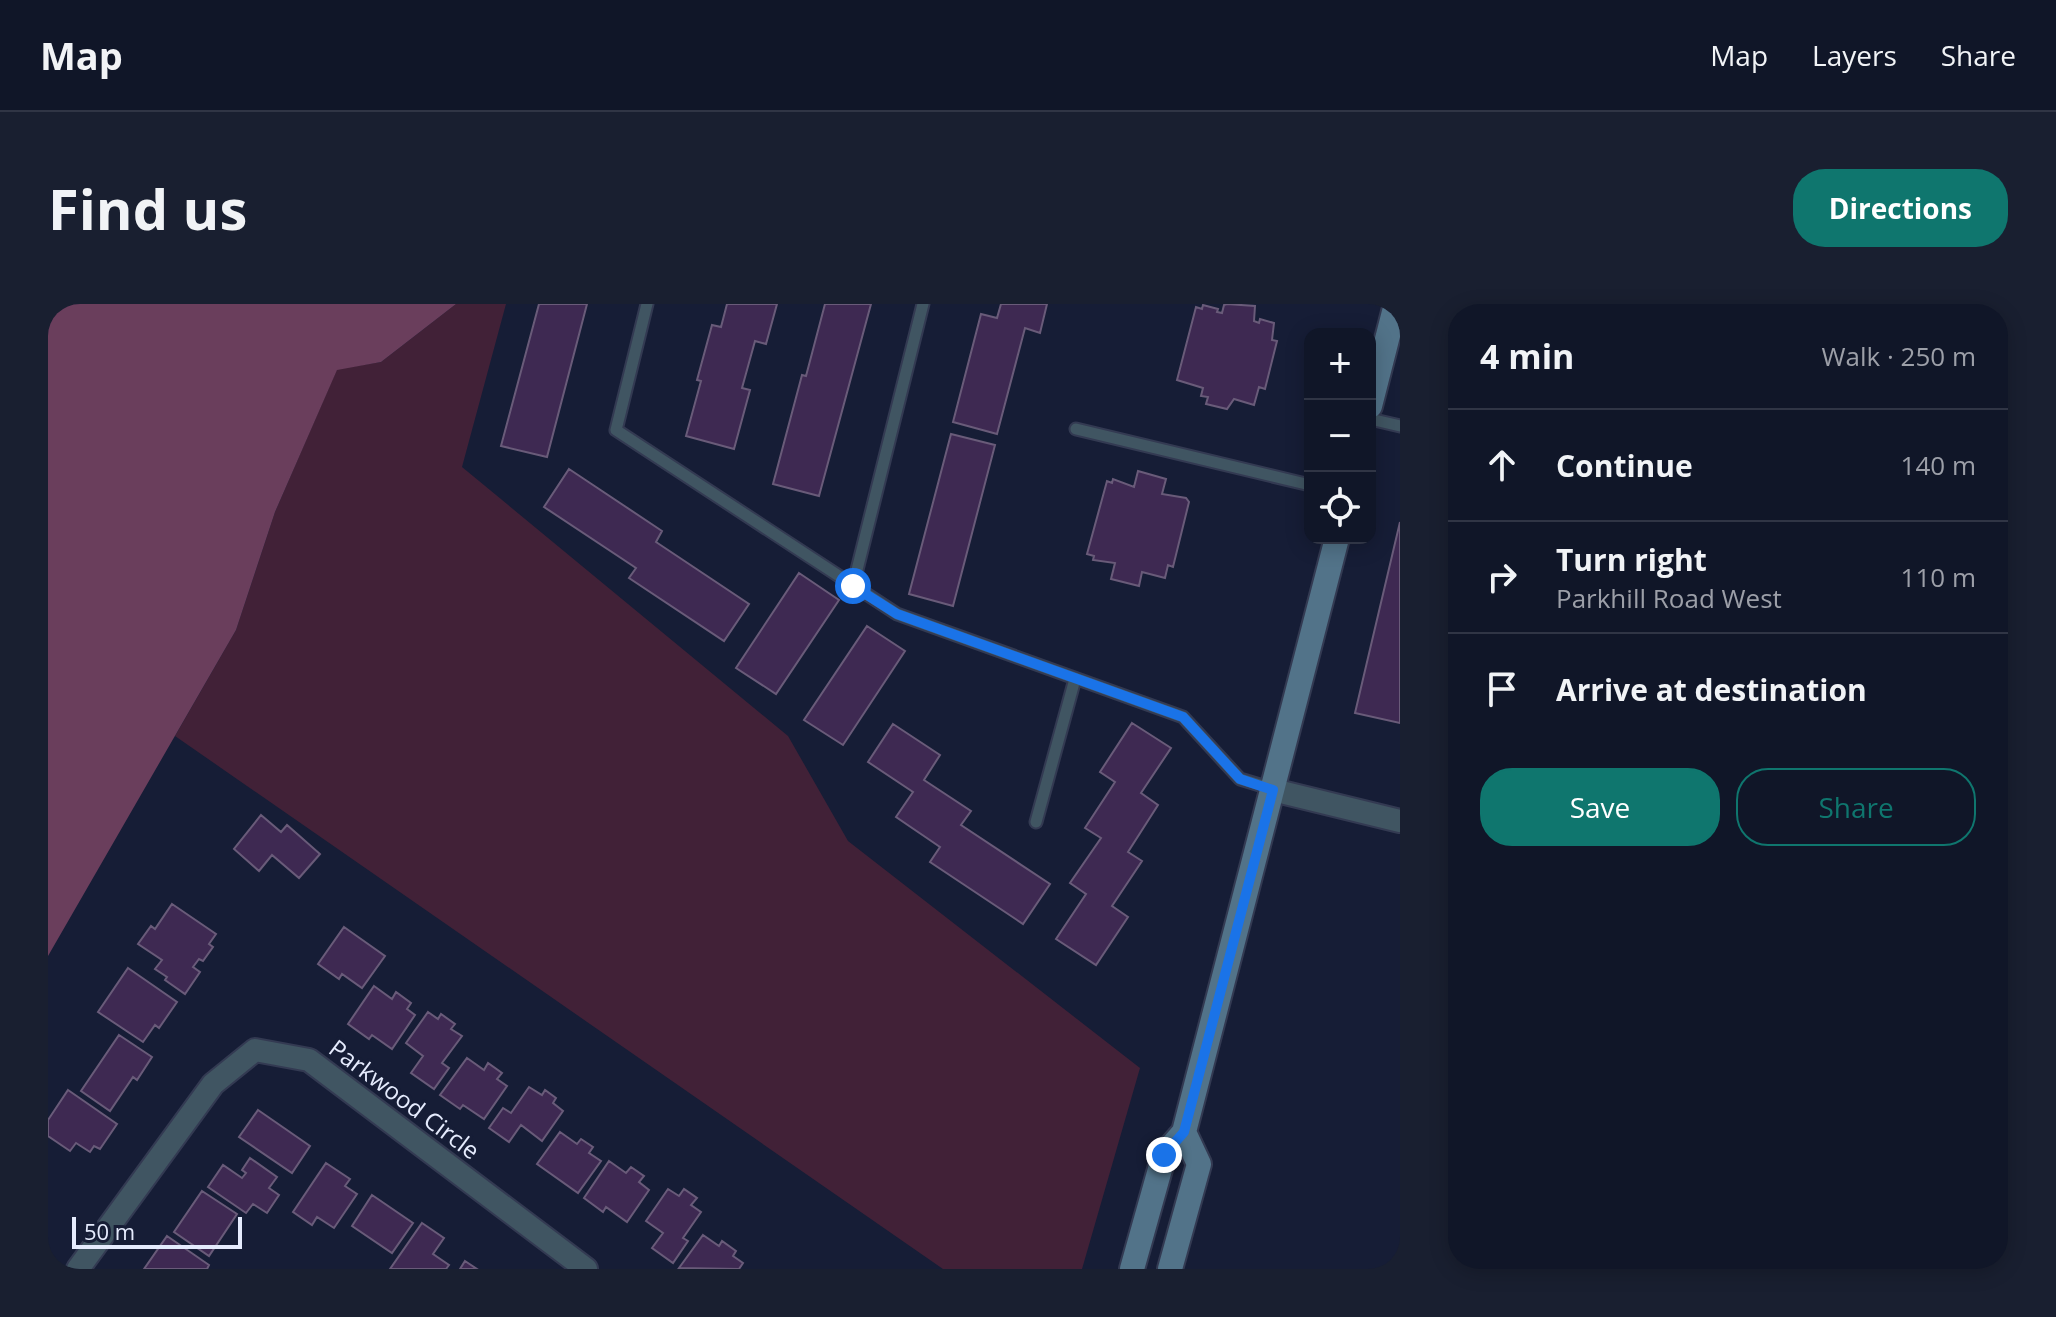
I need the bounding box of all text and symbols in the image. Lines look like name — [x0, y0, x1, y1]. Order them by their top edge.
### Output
text: Map — [40, 29, 123, 81]
text: Map — [1710, 36, 1768, 74]
text: Layers — [1812, 36, 1897, 74]
text: Share — [1941, 36, 2016, 74]
button: Directions — [1793, 169, 2008, 247]
text: Find us — [48, 170, 247, 246]
map controls — [1304, 328, 1376, 544]
button: + — [1304, 328, 1376, 400]
text: 4 min — [1480, 333, 1574, 379]
text: Walk · 250 m — [1822, 338, 1976, 374]
button: − — [1304, 400, 1376, 472]
icon: ahead — [1480, 443, 1524, 487]
text: Continue — [1556, 445, 1693, 486]
text: 140 m — [1901, 447, 1976, 483]
button: locate — [1304, 472, 1376, 544]
text: Turn right — [1556, 539, 1707, 580]
icon: right — [1480, 555, 1524, 599]
text: 110 m — [1901, 559, 1976, 595]
route start — [835, 568, 871, 604]
text: Parkhill Road West — [1556, 580, 1782, 616]
icon: arrive — [1480, 667, 1524, 711]
text: Arrive at destination — [1556, 669, 1867, 710]
button: Save — [1480, 768, 1720, 846]
button: Share — [1736, 768, 1976, 846]
street label: Parkwood Circle — [323, 1031, 487, 1166]
route end — [1146, 1137, 1182, 1173]
scale bar — [72, 1213, 242, 1249]
text: 50 m — [84, 1216, 135, 1246]

